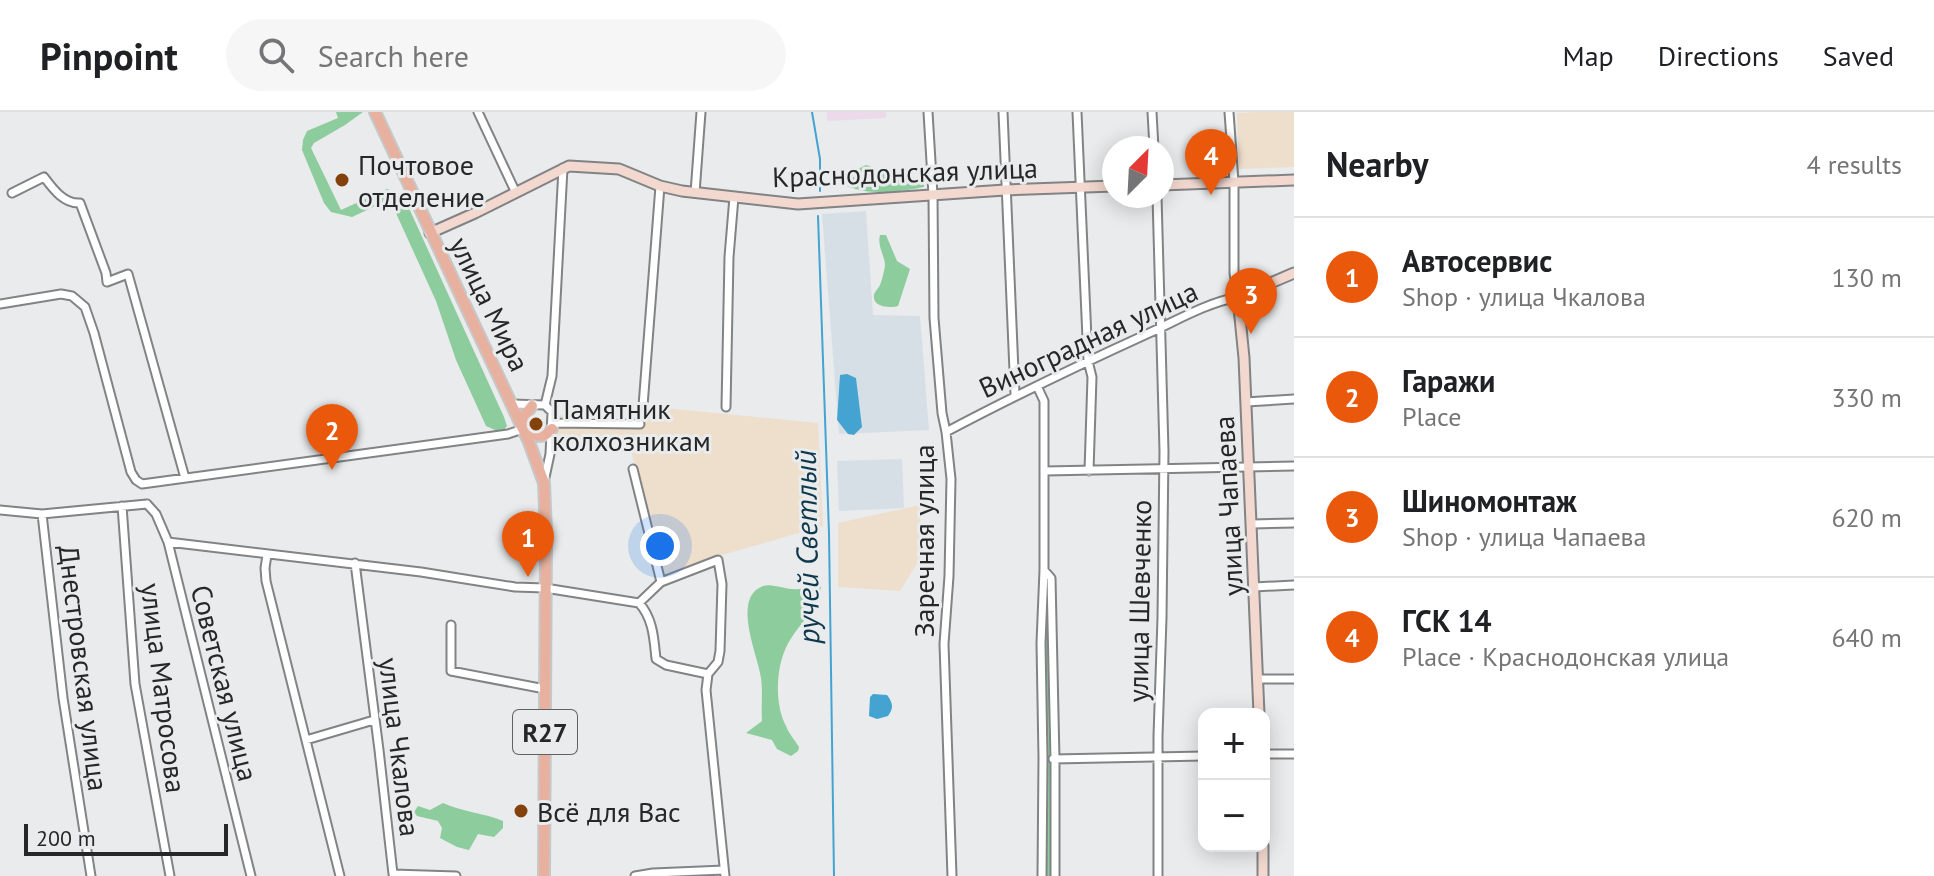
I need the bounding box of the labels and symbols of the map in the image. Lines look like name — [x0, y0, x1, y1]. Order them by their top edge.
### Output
pin: 4 — [1185, 129, 1237, 195]
north arrow — [1102, 136, 1174, 208]
place label: Почтовое отделение — [358, 146, 485, 215]
street label: Краснодонская улица — [771, 149, 1039, 195]
marker: Почтовое отделение — [333, 171, 351, 189]
street label: улица Мира — [442, 231, 538, 377]
pin: 3 — [1225, 268, 1277, 334]
street label: Виноградная улица — [973, 272, 1203, 406]
place label: Памятник колхозникам — [552, 390, 711, 459]
pin: 2 — [306, 404, 358, 470]
marker: Памятник колхозникам — [527, 415, 545, 433]
street label: улица Чапаева — [1205, 415, 1251, 597]
street label: Заречная улица — [905, 444, 942, 638]
water label: ручей Светлый — [785, 450, 827, 645]
street label: улица Шевченко — [1119, 499, 1159, 703]
pin: 1 — [502, 511, 554, 577]
your location — [640, 526, 680, 566]
street label: Днестровская улица — [51, 543, 117, 793]
street label: улица Матросова — [133, 581, 195, 795]
street label: Советская улица — [183, 581, 267, 785]
street label: улица Чкалова — [371, 655, 429, 839]
road number: R27 — [513, 710, 577, 754]
place label: Всё для Вас — [537, 793, 681, 830]
marker: Всё для Вас — [512, 802, 530, 820]
scale bar — [24, 820, 228, 856]

